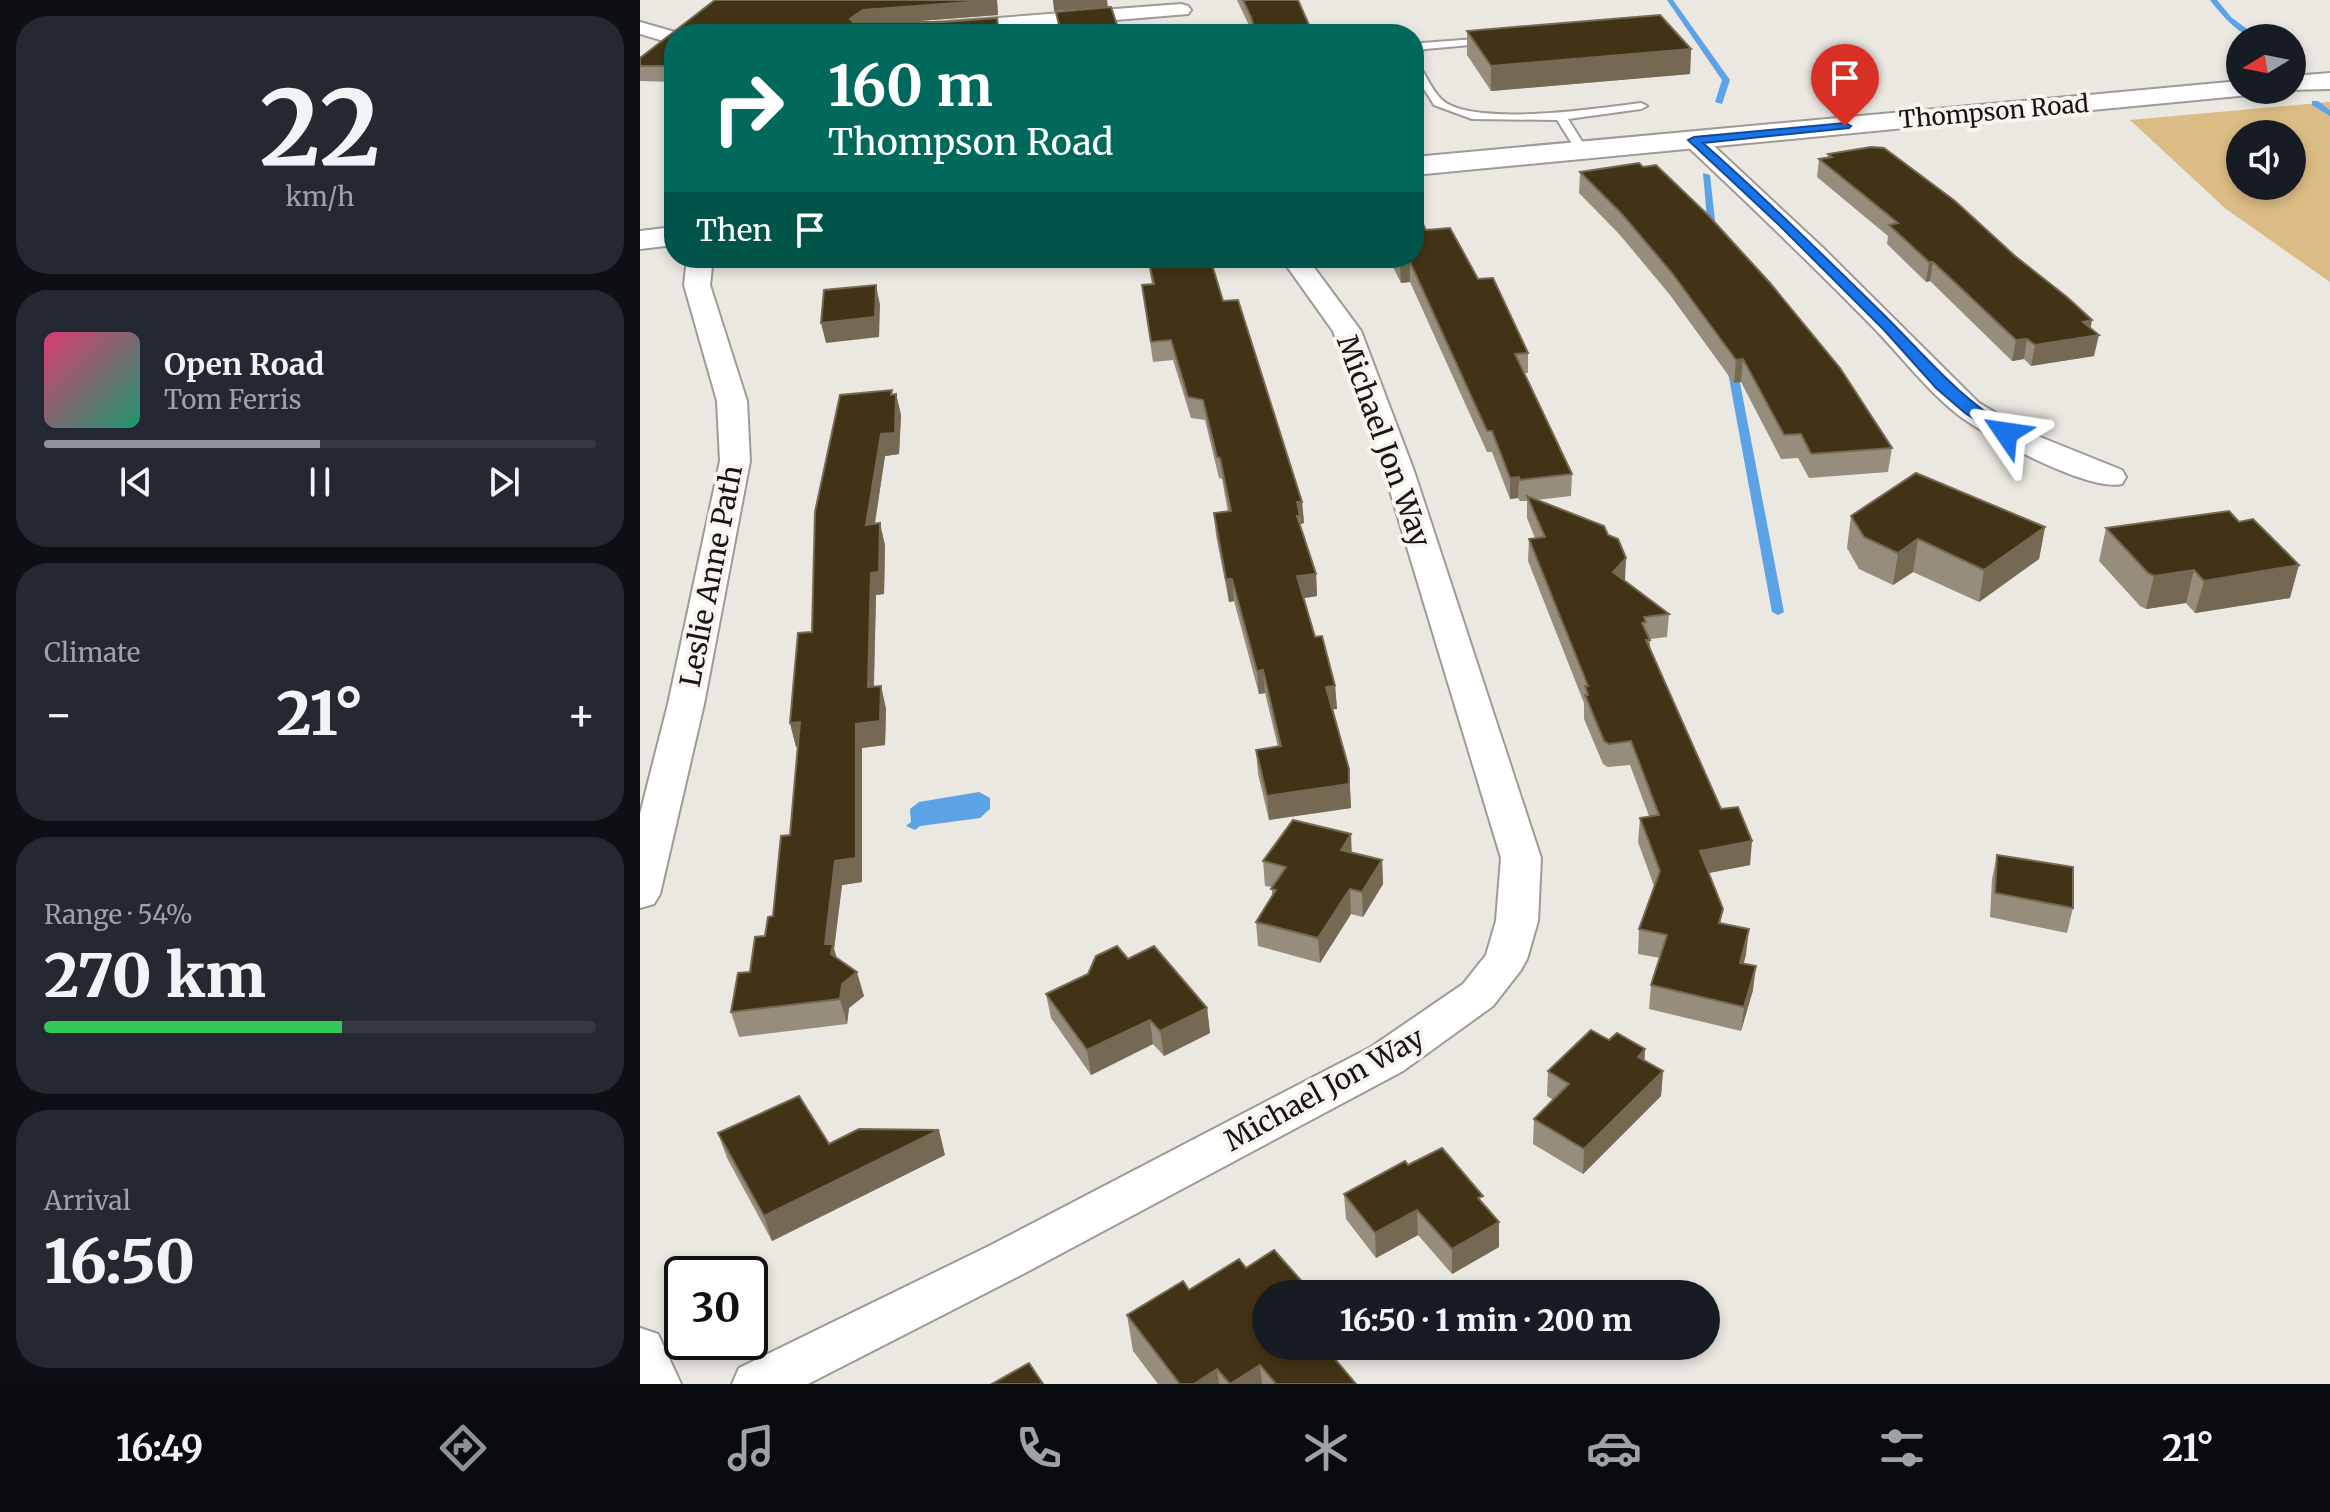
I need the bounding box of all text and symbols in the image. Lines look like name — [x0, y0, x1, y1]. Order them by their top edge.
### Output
north arrow — [2226, 24, 2306, 104]
map controls — [2226, 24, 2306, 200]
pin — [1811, 44, 1879, 126]
text: 160 m — [828, 51, 993, 121]
icon: right — [696, 56, 800, 160]
icon: arrive — [1823, 56, 1867, 100]
text: 22 — [259, 63, 381, 193]
street label: Thompson Road — [1898, 88, 2090, 135]
text: Thompson Road — [828, 120, 1114, 165]
button: sound — [2226, 120, 2306, 200]
text: km/h — [286, 180, 354, 213]
icon: arrive — [788, 208, 832, 252]
text: Then — [696, 211, 772, 249]
street label: Michael Jon Way — [1329, 330, 1439, 552]
text: Open Road — [164, 345, 324, 383]
text: Tom Ferris — [164, 383, 302, 416]
position arrow — [1964, 391, 2048, 475]
icon: previous — [114, 460, 158, 504]
icon: pause — [298, 460, 342, 504]
icon: next — [482, 460, 526, 504]
street label: Leslie Anne Path — [672, 462, 750, 690]
text: Climate — [44, 636, 140, 669]
text: 21° — [276, 676, 364, 751]
text: − — [44, 687, 73, 742]
text: + — [567, 687, 596, 742]
text: Range · 54% — [44, 898, 193, 931]
text: 270 km — [44, 938, 266, 1013]
street label: Michael Jon Way — [1218, 1019, 1431, 1159]
text: Arrival — [44, 1184, 131, 1217]
text: 16:50 — [44, 1224, 195, 1299]
speed limit sign: 30 — [664, 1256, 768, 1360]
text: 16:50 · 1 min · 200 m — [1340, 1301, 1632, 1339]
icon: directions — [435, 1420, 491, 1476]
icon: music — [723, 1420, 779, 1476]
icon: phone — [1011, 1420, 1067, 1476]
icon: climate — [1298, 1420, 1354, 1476]
icon: car — [1586, 1420, 1642, 1476]
icon: filters — [1874, 1420, 1930, 1476]
text: 16:49 — [116, 1426, 203, 1471]
text: 21° — [2162, 1426, 2214, 1471]

